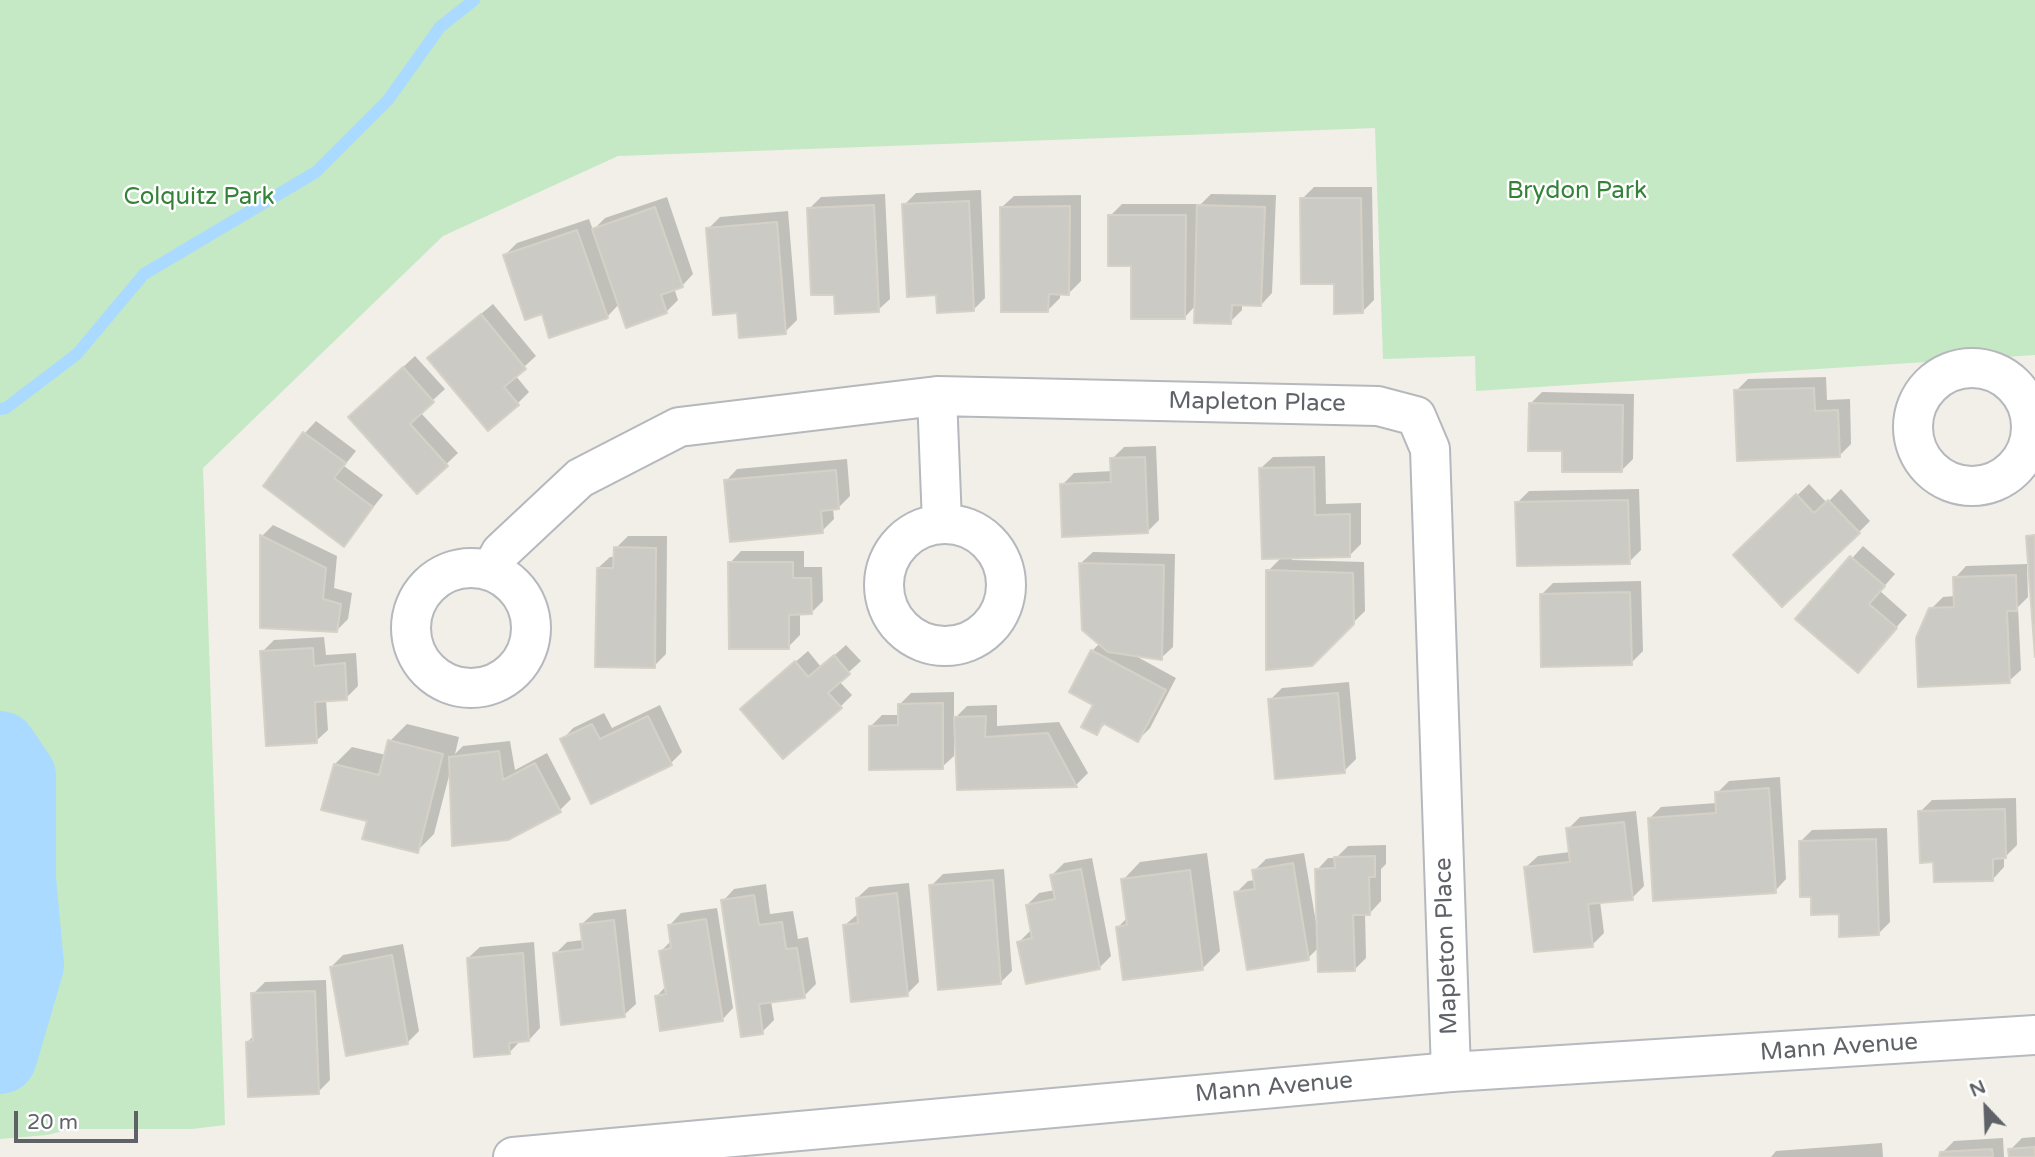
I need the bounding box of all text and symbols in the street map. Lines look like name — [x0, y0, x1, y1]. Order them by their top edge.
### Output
park label: Brydon Park — [1507, 178, 1647, 206]
park label: Colquitz Park — [123, 184, 275, 212]
street label: Mapleton Place — [1168, 387, 1346, 419]
street label: Mapleton Place — [1430, 857, 1464, 1035]
street label: Mann Avenue — [1759, 1028, 1919, 1068]
street label: Mann Avenue — [1194, 1067, 1354, 1109]
north arrow — [1951, 1073, 2021, 1143]
text: N — [1966, 1076, 1989, 1102]
scale bar — [18, 1098, 142, 1142]
text: 20 m — [27, 1110, 78, 1135]

